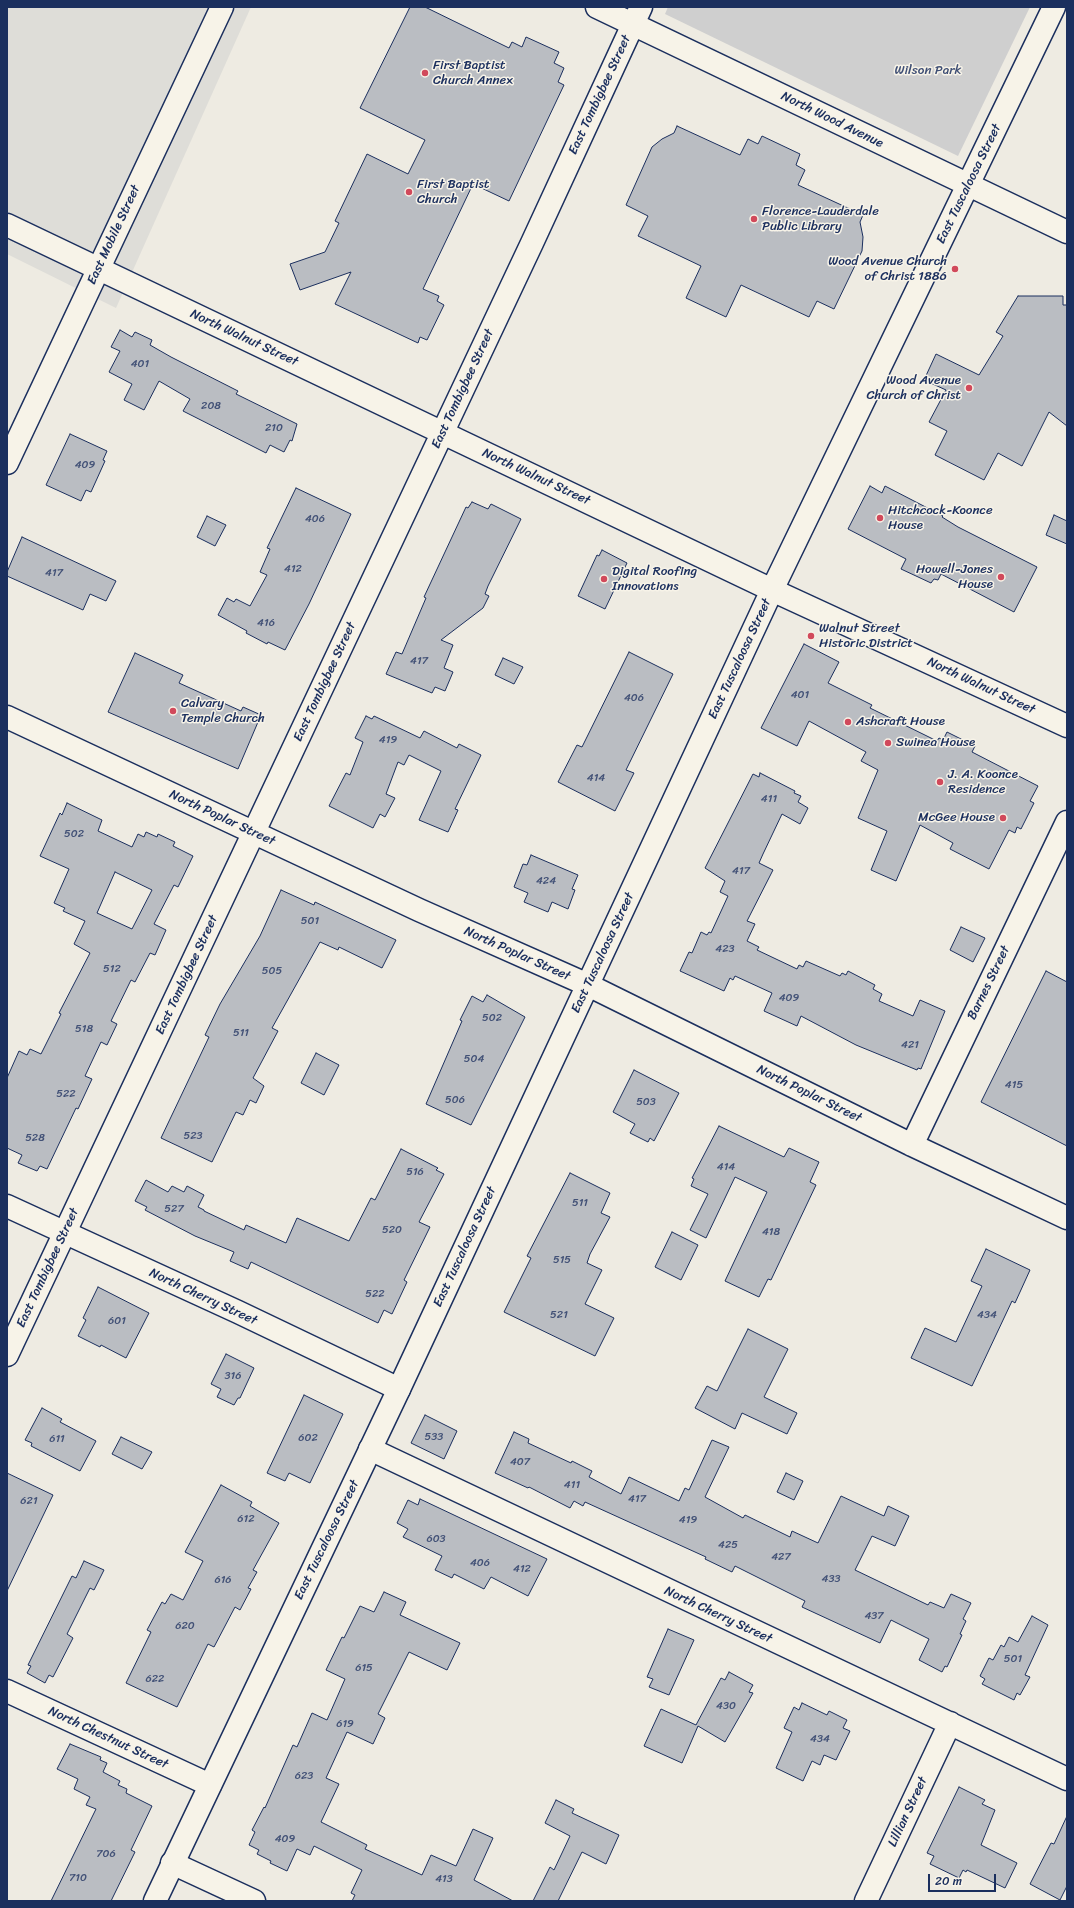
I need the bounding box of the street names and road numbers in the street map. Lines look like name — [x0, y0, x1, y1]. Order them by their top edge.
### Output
street label: East Tombigbee Street — [566, 33, 634, 157]
street label: North Wood Avenue — [778, 88, 886, 152]
street label: East Tuscaloosa Street — [933, 122, 1005, 246]
street label: East Mobile Street — [84, 183, 144, 287]
street label: North Walnut Street — [187, 306, 301, 370]
street label: East Tombigbee Street — [429, 327, 497, 451]
street label: North Walnut Street — [479, 445, 593, 509]
street label: East Tuscaloosa Street — [705, 596, 775, 722]
street label: East Tombigbee Street — [291, 620, 359, 744]
street label: North Walnut Street — [924, 654, 1038, 718]
street label: North Poplar Street — [167, 787, 277, 849]
street label: East Tuscaloosa Street — [568, 890, 638, 1016]
street label: East Tombigbee Street — [153, 913, 221, 1037]
street label: North Poplar Street — [461, 924, 573, 984]
street label: Barnes Street — [964, 944, 1014, 1022]
street label: North Poplar Street — [754, 1062, 864, 1126]
street label: East Tuscaloosa Street — [430, 1184, 500, 1310]
street label: East Tombigbee Street — [14, 1206, 82, 1330]
street label: North Cherry Street — [147, 1265, 259, 1329]
street label: East Tuscaloosa Street — [291, 1478, 363, 1602]
street label: North Cherry Street — [662, 1583, 774, 1647]
street label: North Chestnut Street — [46, 1703, 170, 1773]
street label: Lillian Street — [885, 1775, 931, 1849]

